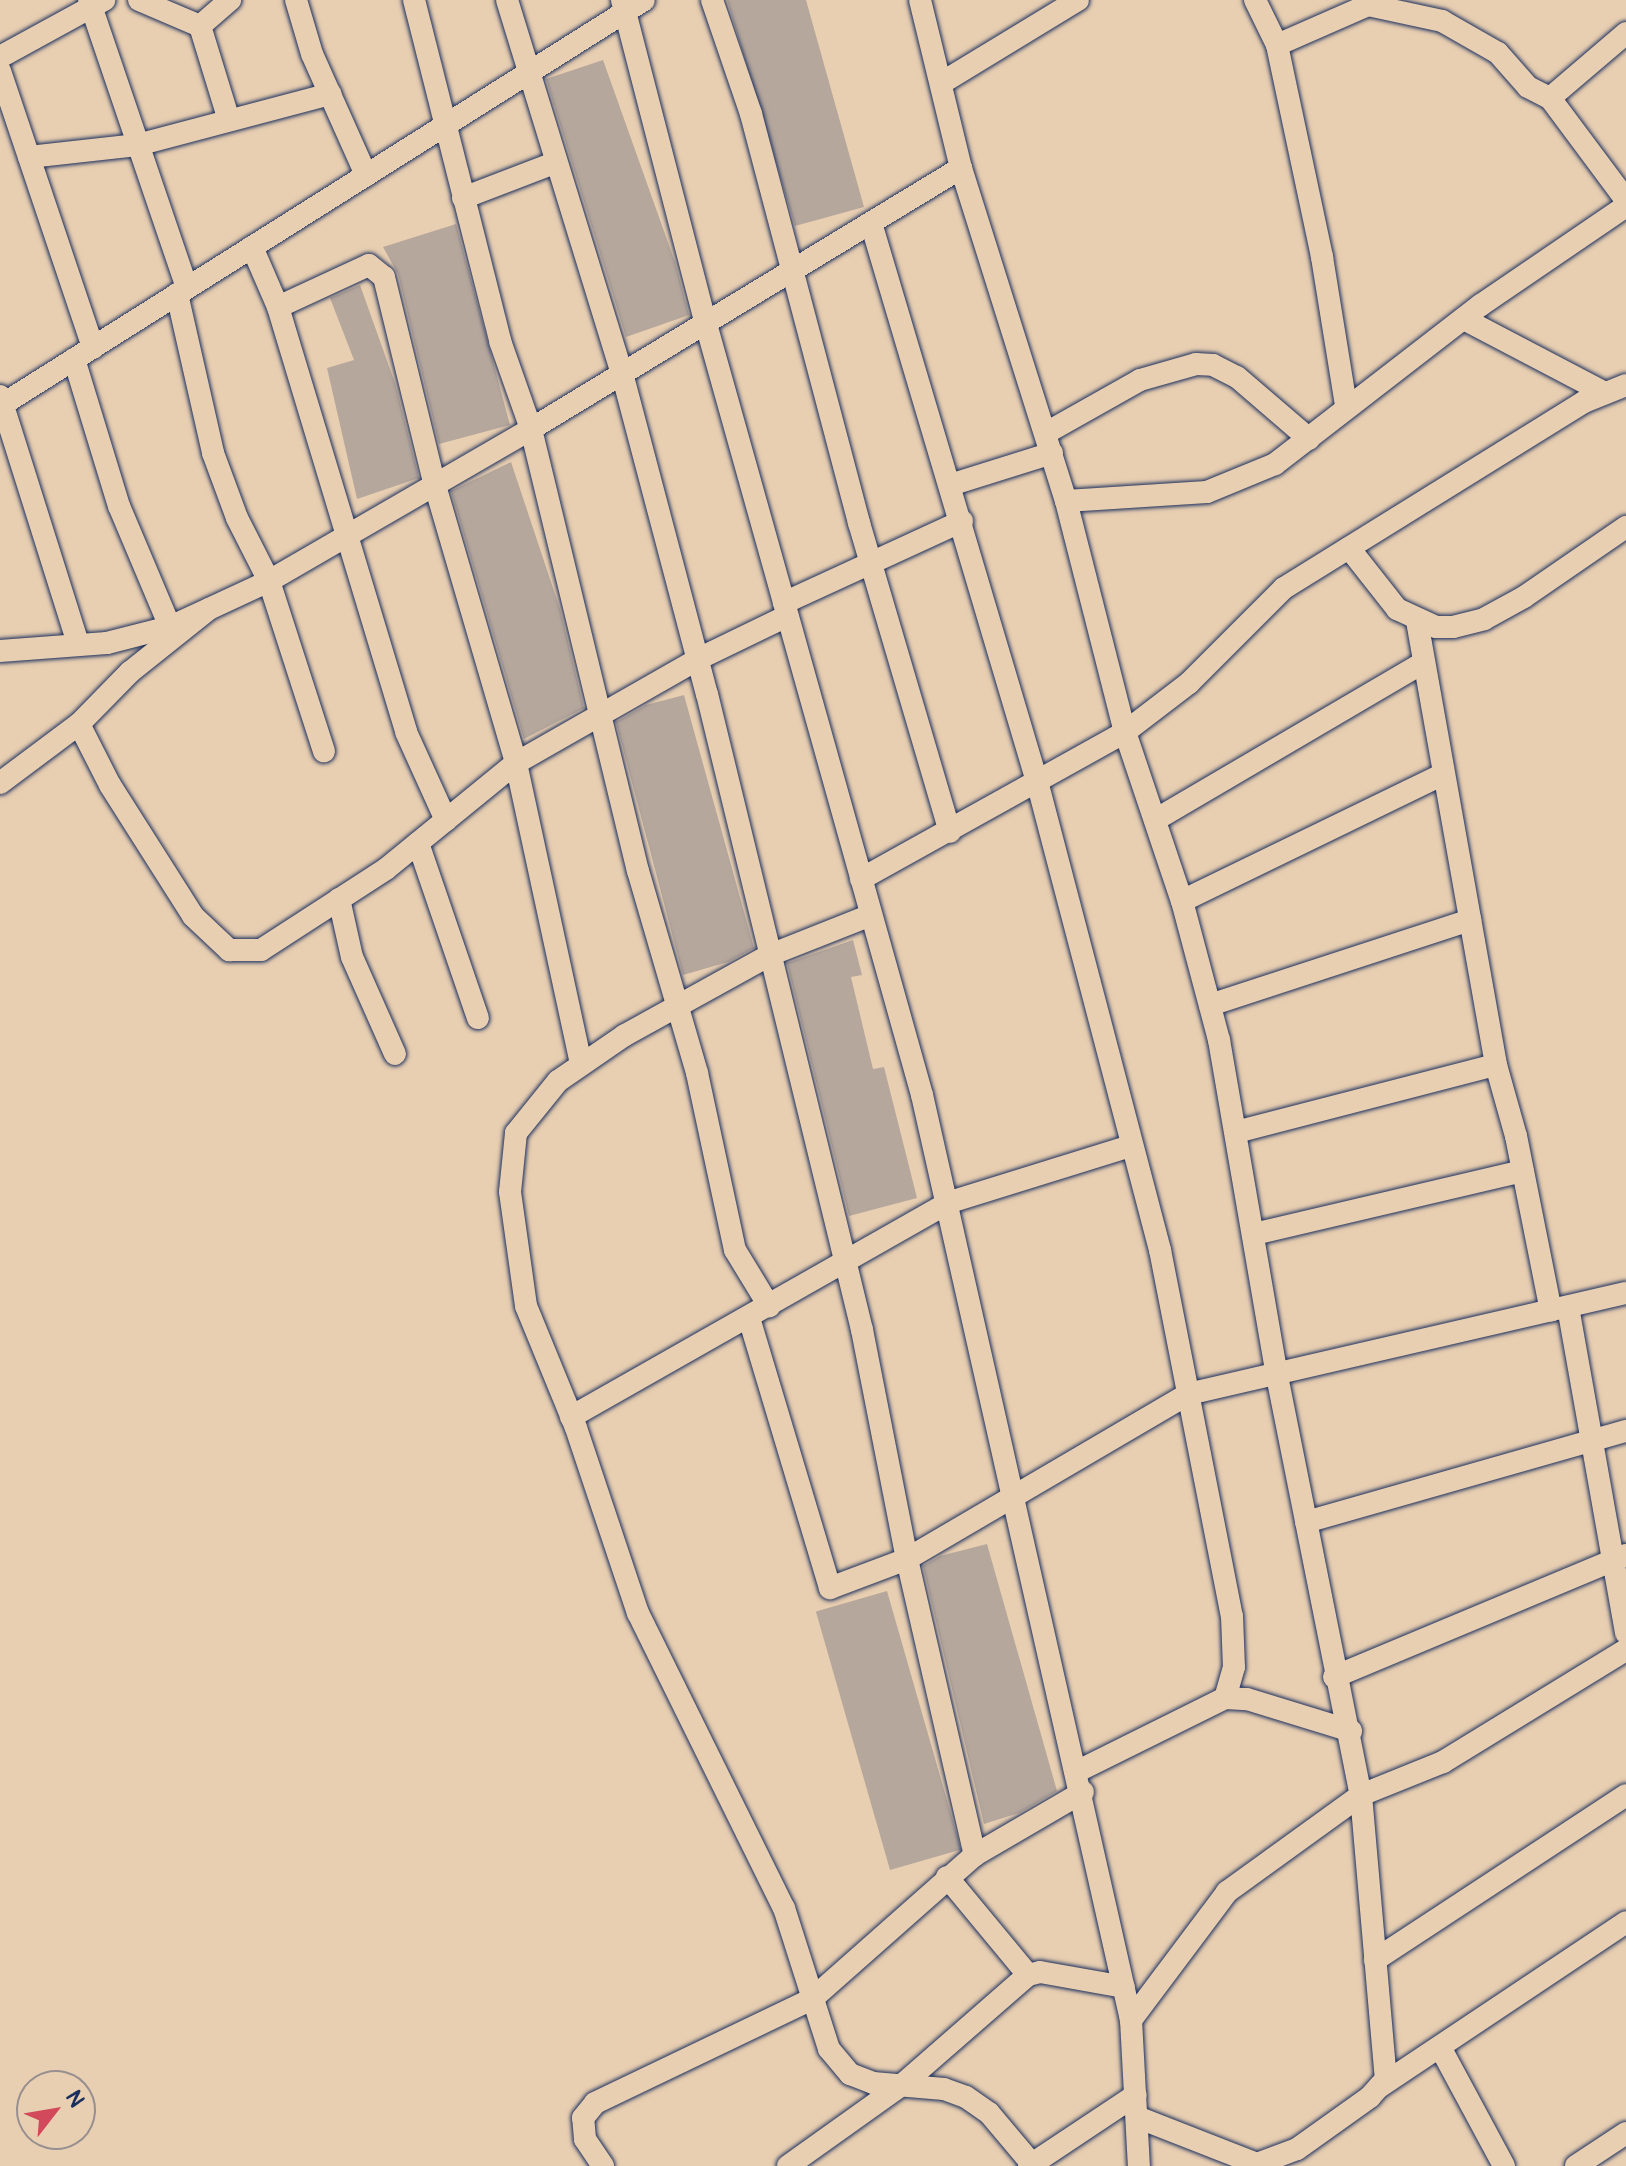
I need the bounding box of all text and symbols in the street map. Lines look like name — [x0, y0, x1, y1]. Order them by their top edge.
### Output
north arrow — [16, 2070, 96, 2150]
text: N — [59, 2085, 91, 2112]

